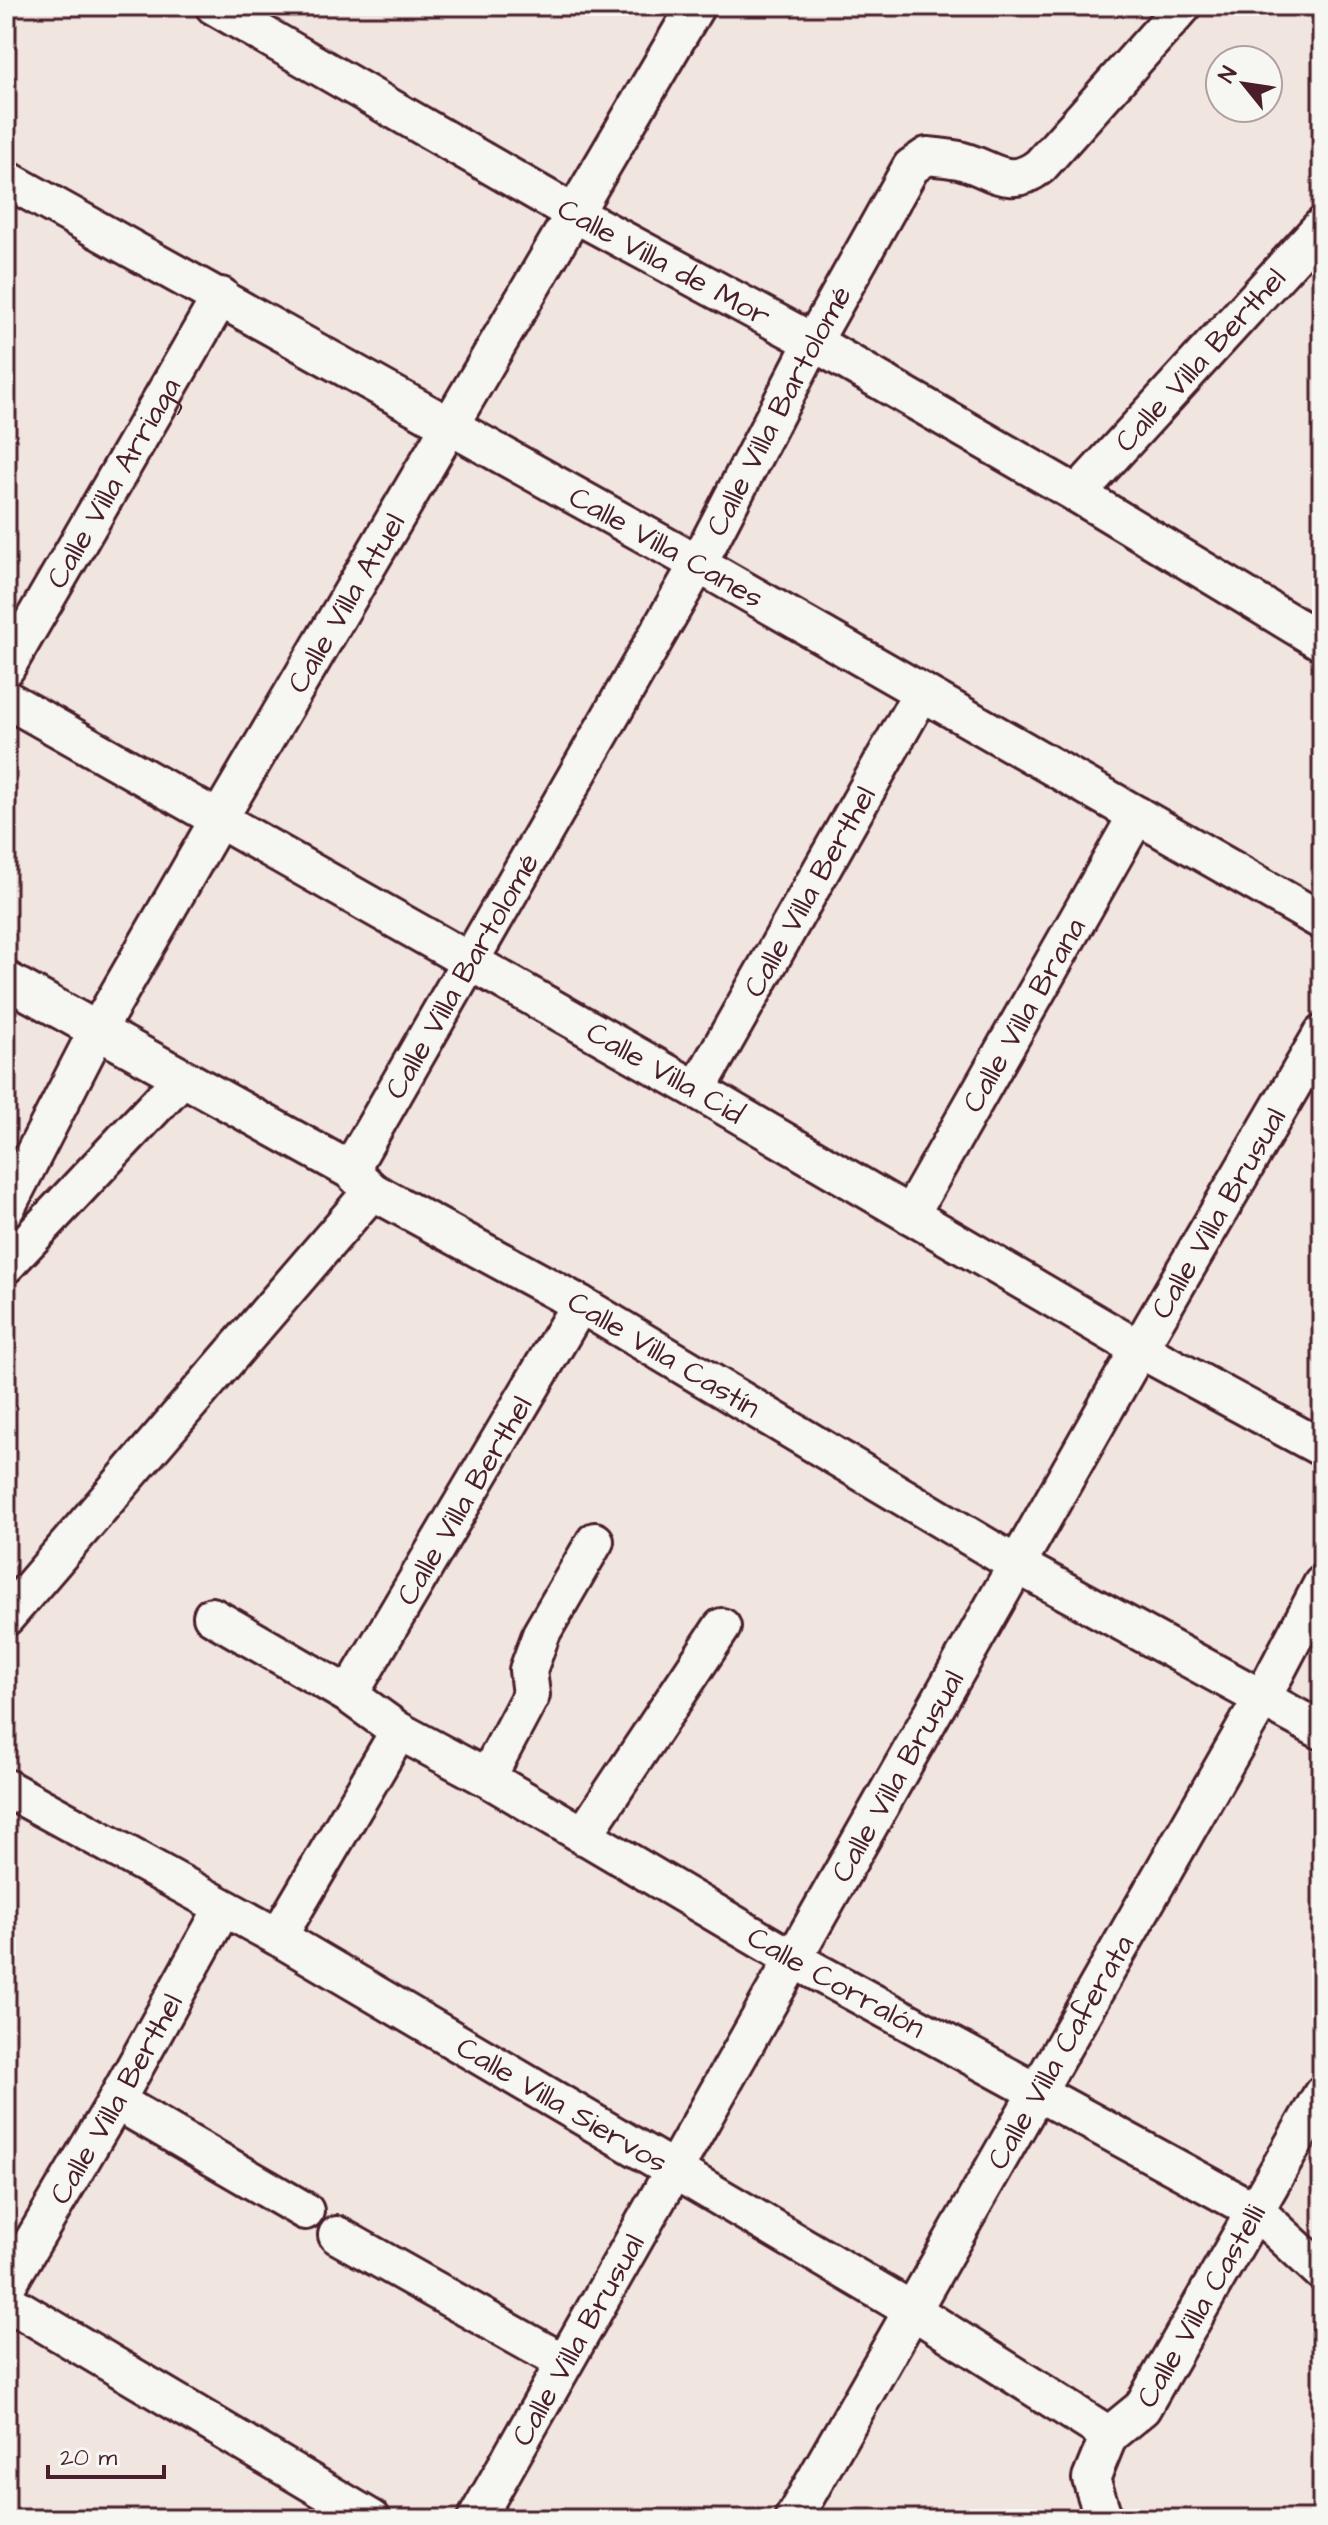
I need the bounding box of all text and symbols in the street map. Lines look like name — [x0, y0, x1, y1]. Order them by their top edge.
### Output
north arrow — [1204, 44, 1284, 124]
text: N — [1211, 61, 1245, 88]
street label: Calle Villa de Mor — [550, 188, 778, 337]
street label: Calle Villa Berthel — [1105, 259, 1296, 462]
street label: Calle Villa Bartolomé — [696, 278, 862, 544]
street label: Calle Villa Arriaga — [36, 370, 191, 596]
street label: Calle Villa Canes — [561, 476, 771, 619]
street label: Calle Villa Atuel — [277, 506, 416, 701]
street label: Calle Villa Berthel — [734, 779, 887, 1005]
street label: Calle Villa Bartolomé — [375, 845, 550, 1107]
street label: Calle Villa Brana — [952, 910, 1096, 1120]
street label: Calle Villa Cid — [579, 1012, 752, 1135]
street label: Calle Villa Brusual — [1141, 1100, 1297, 1327]
street label: Calle Villa Castín — [560, 1281, 768, 1429]
street label: Calle Villa Berthel — [387, 1388, 543, 1613]
street label: Calle Villa Brusual — [821, 1663, 975, 1890]
street label: Calle Corralón — [739, 1916, 932, 2049]
street label: Calle Villa Caferata — [977, 1927, 1145, 2178]
street label: Calle Villa Berthel — [40, 1986, 193, 2212]
street label: Calle Villa Siervos — [448, 2027, 675, 2184]
street label: Calle Villa Castelli — [1126, 2196, 1277, 2416]
street label: Calle Villa Brusual — [502, 2227, 655, 2454]
scale bar — [48, 2429, 164, 2479]
text: 20 m — [60, 2441, 117, 2475]

